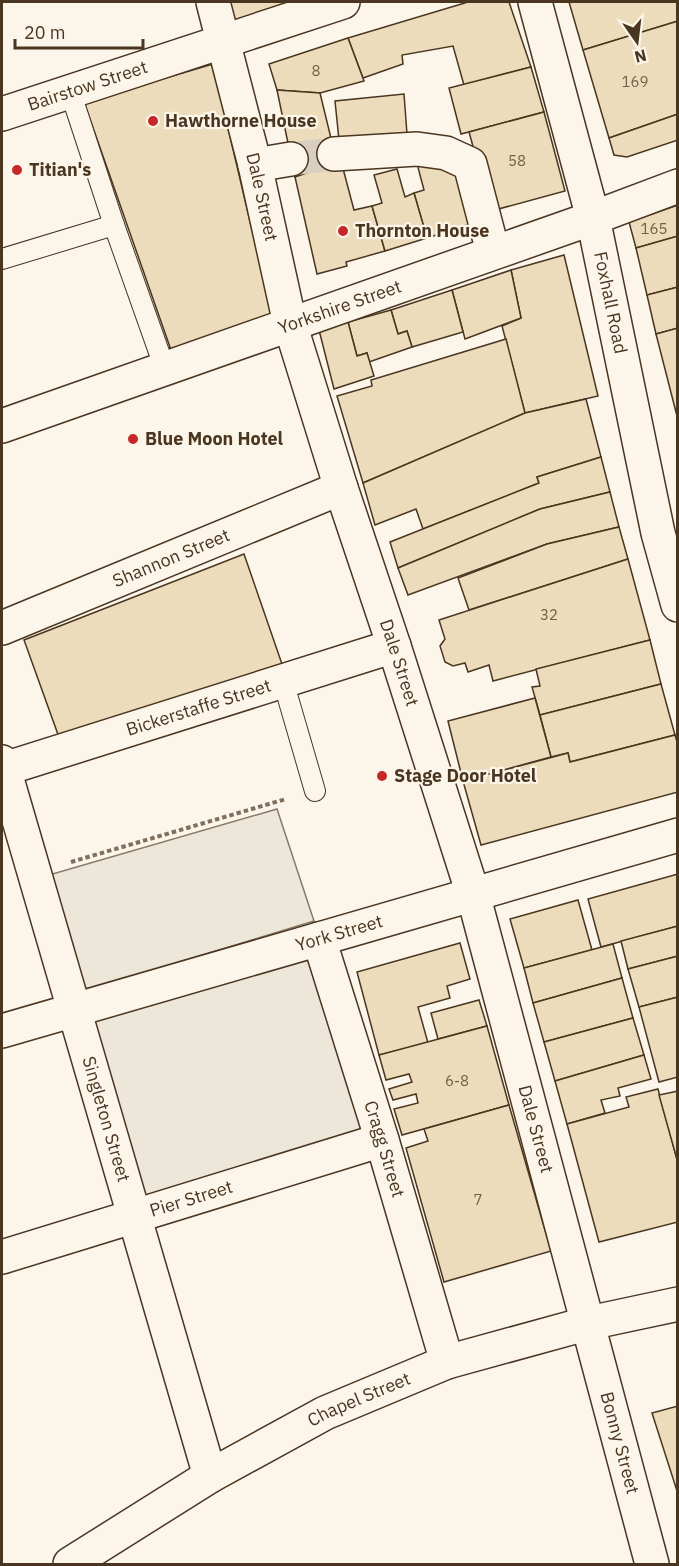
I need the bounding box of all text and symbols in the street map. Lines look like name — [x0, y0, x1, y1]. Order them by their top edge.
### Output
scale bar — [15, 12, 142, 50]
north arrow — [607, 12, 667, 72]
text: 20 m — [24, 21, 66, 44]
text: N — [633, 45, 649, 68]
street label: Bairstow Street — [24, 55, 150, 116]
house number: 8 — [311, 61, 321, 80]
house number: 169 — [621, 72, 649, 91]
place label: Hawthorne House — [165, 109, 317, 132]
marker: Hawthorne House — [146, 114, 160, 128]
street label: Dale Street — [241, 150, 283, 243]
house number: 58 — [508, 151, 526, 170]
place label: Titian's — [29, 158, 91, 181]
marker: Titian's — [10, 163, 24, 177]
place label: Thornton House — [355, 219, 489, 242]
house number: 165 — [640, 219, 668, 238]
marker: Thornton House — [336, 224, 350, 238]
street label: Foxhall Road — [589, 249, 633, 356]
street label: Yorkshire Street — [275, 274, 404, 339]
place label: Blue Moon Hotel — [145, 427, 284, 450]
marker: Blue Moon Hotel — [126, 432, 140, 446]
street label: Shannon Street — [109, 523, 233, 592]
house number: 32 — [540, 605, 558, 624]
street label: Dale Street — [375, 616, 424, 709]
street label: Bickerstaffe Street — [123, 674, 274, 741]
place label: Stage Door Hotel — [394, 764, 537, 787]
marker: Stage Door Hotel — [375, 769, 389, 783]
street label: York Street — [293, 909, 385, 956]
street label: Singleton Street — [77, 1053, 136, 1185]
house number: 6-8 — [445, 1071, 469, 1090]
street label: Dale Street — [514, 1082, 559, 1175]
street label: Cragg Street — [359, 1098, 410, 1200]
street label: Pier Street — [147, 1175, 235, 1222]
house number: 7 — [473, 1190, 483, 1209]
street label: Chapel Street — [303, 1367, 414, 1432]
street label: Bonny Street — [595, 1389, 645, 1496]

